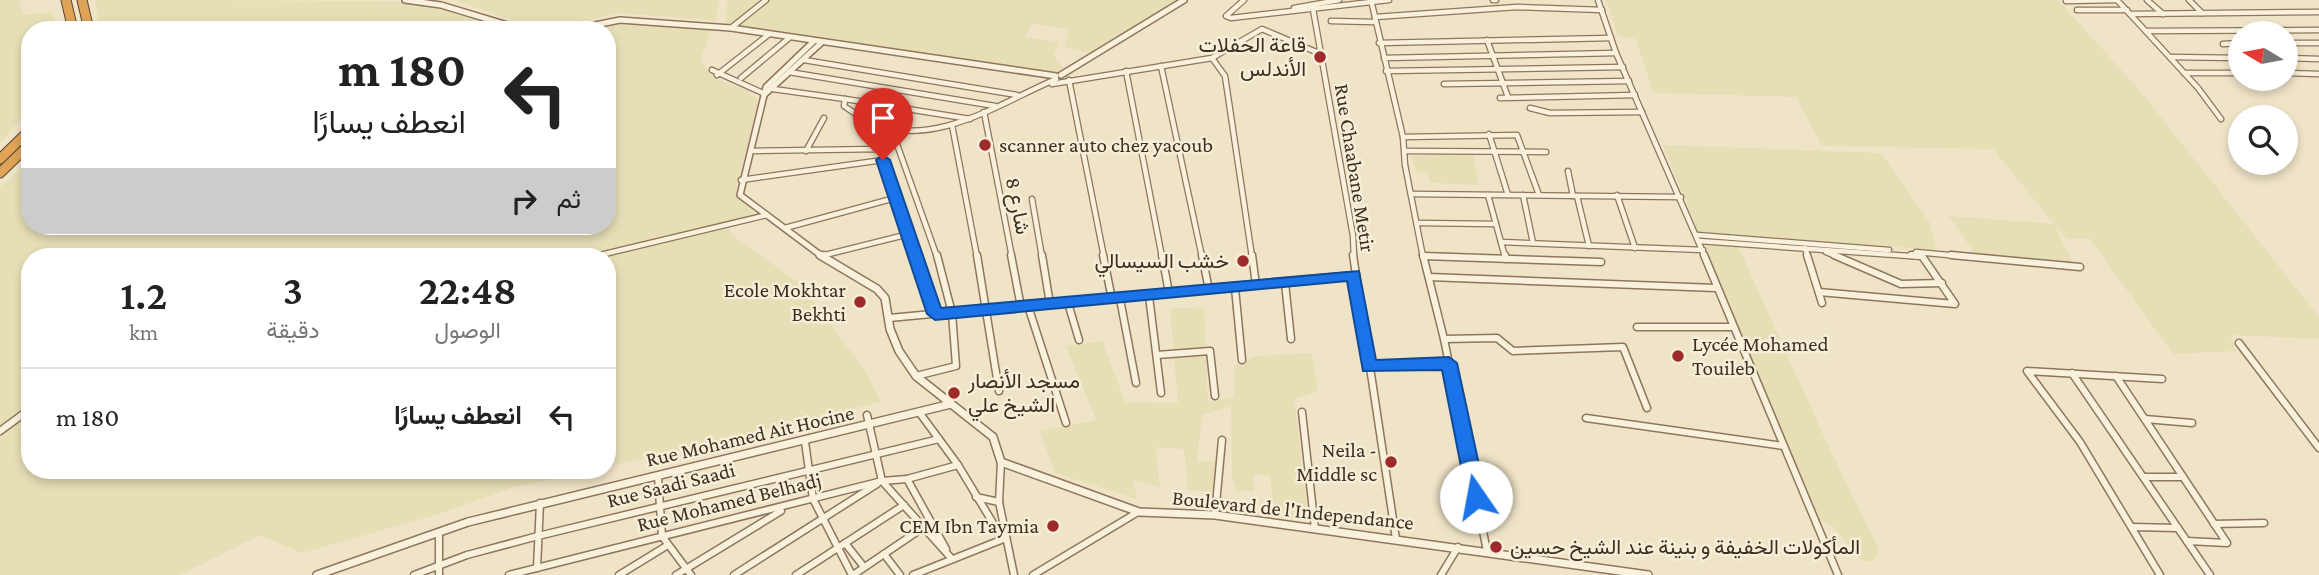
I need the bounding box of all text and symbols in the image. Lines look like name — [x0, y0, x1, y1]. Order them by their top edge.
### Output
north arrow — [2228, 21, 2298, 91]
map controls — [2228, 21, 2298, 175]
place label: قاعة الحفلات الأندلس — [1198, 33, 1306, 81]
text: 180 m — [338, 42, 466, 97]
icon: left — [490, 49, 581, 140]
marker: قاعة الحفلات الأندلس — [1312, 49, 1328, 65]
street label: Rue Chaabane Metir — [1330, 82, 1380, 255]
pin — [853, 88, 913, 160]
icon: arrive — [864, 99, 902, 137]
text: انعطف يسارًا — [312, 104, 466, 140]
button: search — [2228, 105, 2298, 175]
place label: scanner auto chez yacoub — [999, 133, 1213, 157]
marker: scanner auto chez yacoub — [977, 137, 993, 153]
street label: شارع 8 — [999, 175, 1035, 237]
icon: right — [505, 182, 543, 220]
text: ثم — [557, 185, 581, 214]
place label: خشب السيسالي — [1095, 249, 1229, 278]
marker: خشب السيسالي — [1235, 253, 1251, 269]
text: 3 — [283, 266, 303, 313]
text: 22:48 — [419, 266, 517, 313]
text: 1.2 — [120, 271, 167, 318]
place label: Ecole Mokhtar Bekhti — [724, 278, 847, 326]
marker: Ecole Mokhtar Bekhti — [852, 294, 868, 310]
text: دقيقة — [266, 317, 319, 343]
text: الوصول — [435, 317, 501, 343]
text: km — [129, 319, 158, 345]
place label: Lycée Mohamed Touileb — [1692, 332, 1829, 380]
marker: Lycée Mohamed Touileb — [1670, 348, 1686, 364]
place label: مسجد الأنصار الشيخ علي — [967, 369, 1080, 422]
marker: مسجد الأنصار الشيخ علي — [946, 385, 962, 401]
icon: left — [543, 398, 581, 436]
street label: Rue Mohamed Ait Hocine — [644, 400, 856, 472]
text: انعطف يسارًا — [394, 401, 522, 430]
text: 180 m — [56, 403, 119, 432]
place label: Neila - Middle sc — [1296, 438, 1377, 486]
marker: Neila - Middle sc — [1383, 454, 1399, 470]
street label: Rue Saadi Saadi — [604, 457, 738, 513]
position arrow — [1439, 460, 1513, 534]
street label: Rue Mohamed Belhadj — [634, 467, 824, 537]
street label: Boulevard de l'Independance — [1171, 485, 1415, 535]
place label: CEM Ibn Taymia — [899, 514, 1039, 538]
marker: CEM Ibn Taymia — [1045, 518, 1061, 534]
place label: المأكولات الخفيفة و بنينة عند الشيخ حسين — [1510, 535, 1860, 561]
marker: المأكولات الخفيفة و بنينة عند الشيخ حسين — [1488, 539, 1504, 555]

